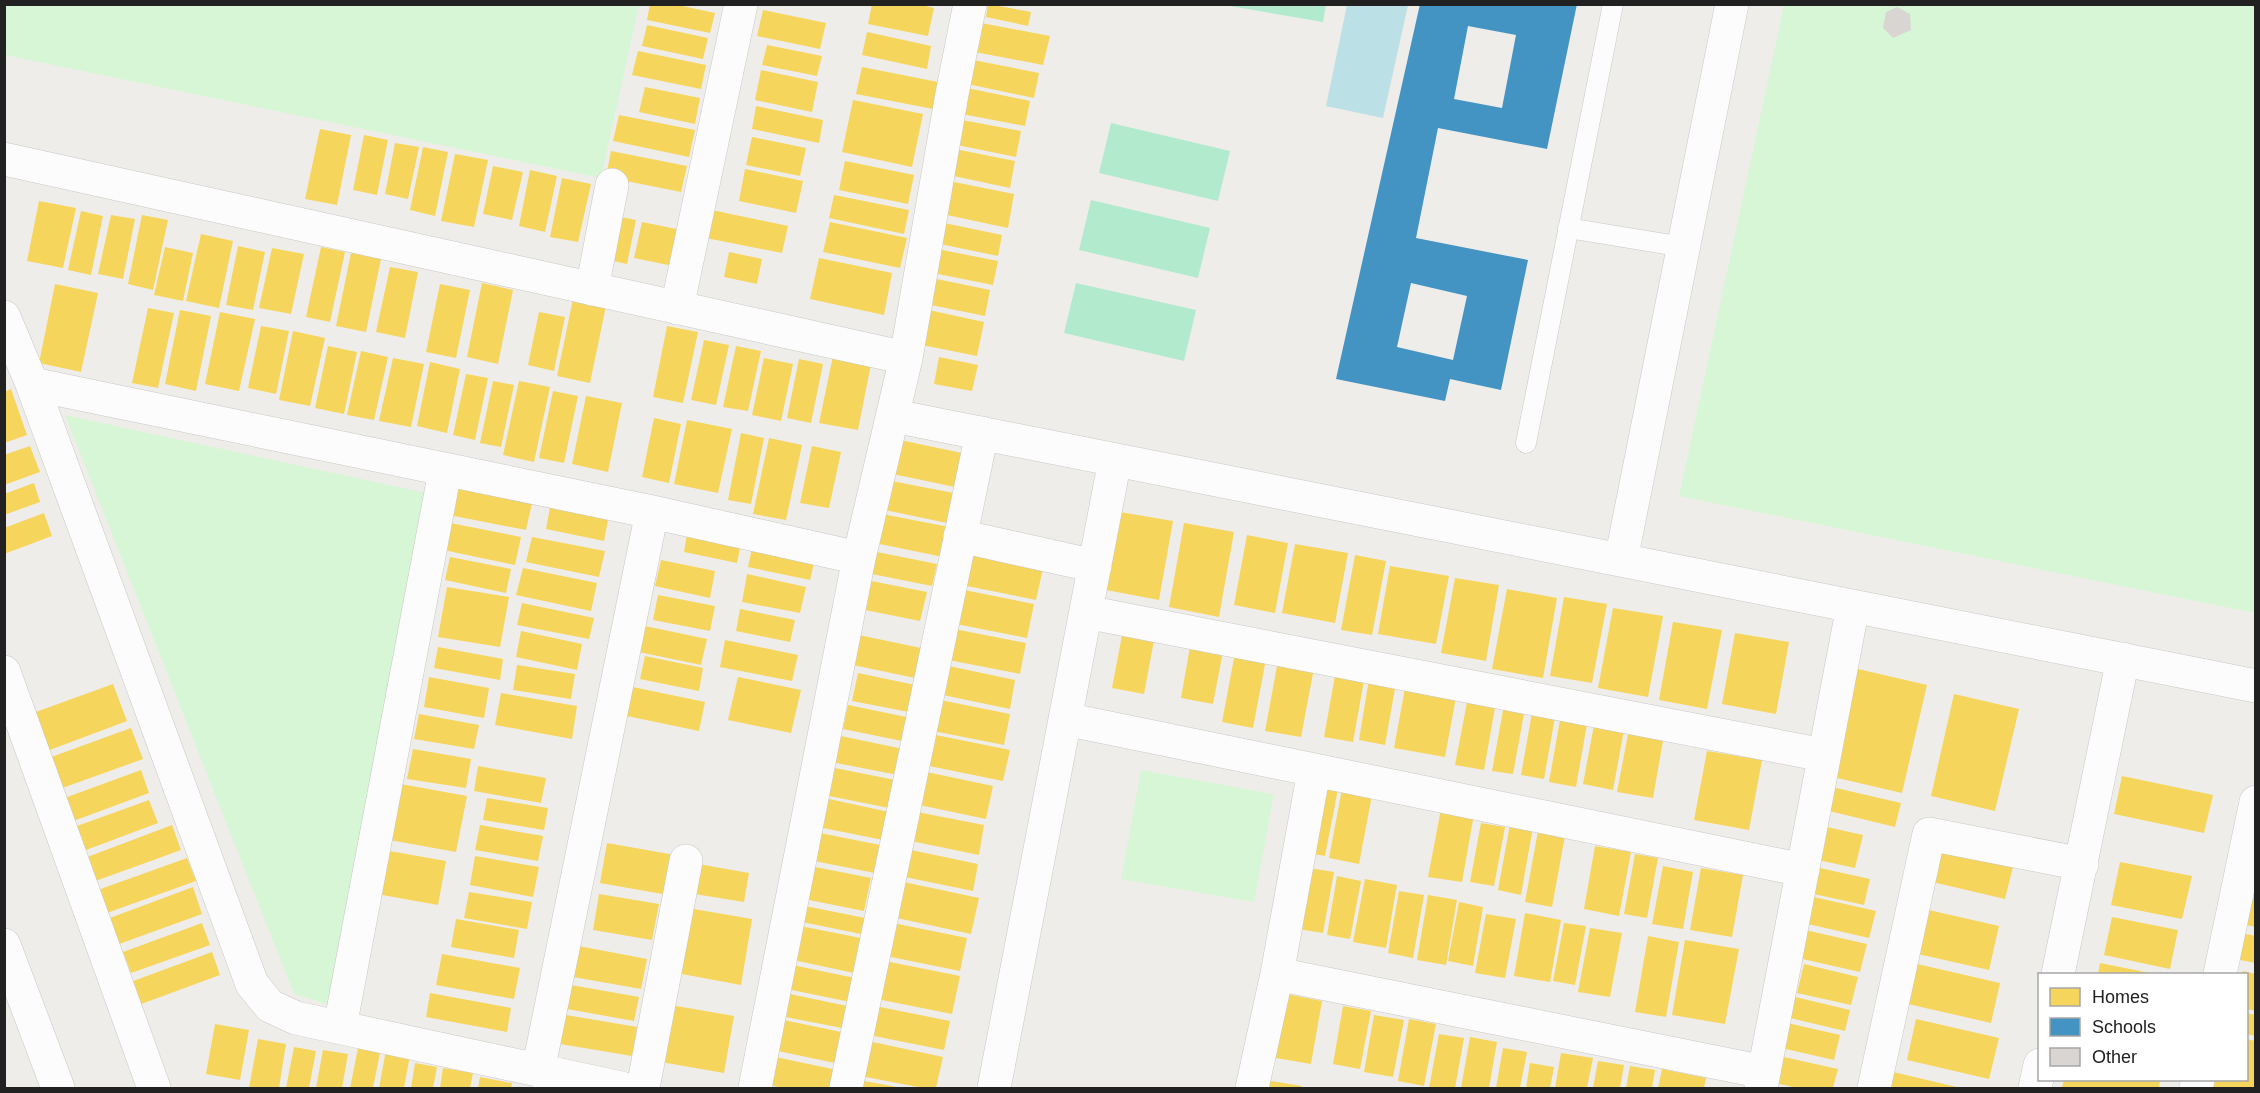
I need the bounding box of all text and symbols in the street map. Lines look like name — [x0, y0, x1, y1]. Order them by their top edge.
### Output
legend — [2038, 973, 2248, 1081]
text: Homes — [2092, 987, 2149, 1007]
text: Schools — [2092, 1017, 2156, 1037]
text: Other — [2092, 1047, 2137, 1067]

